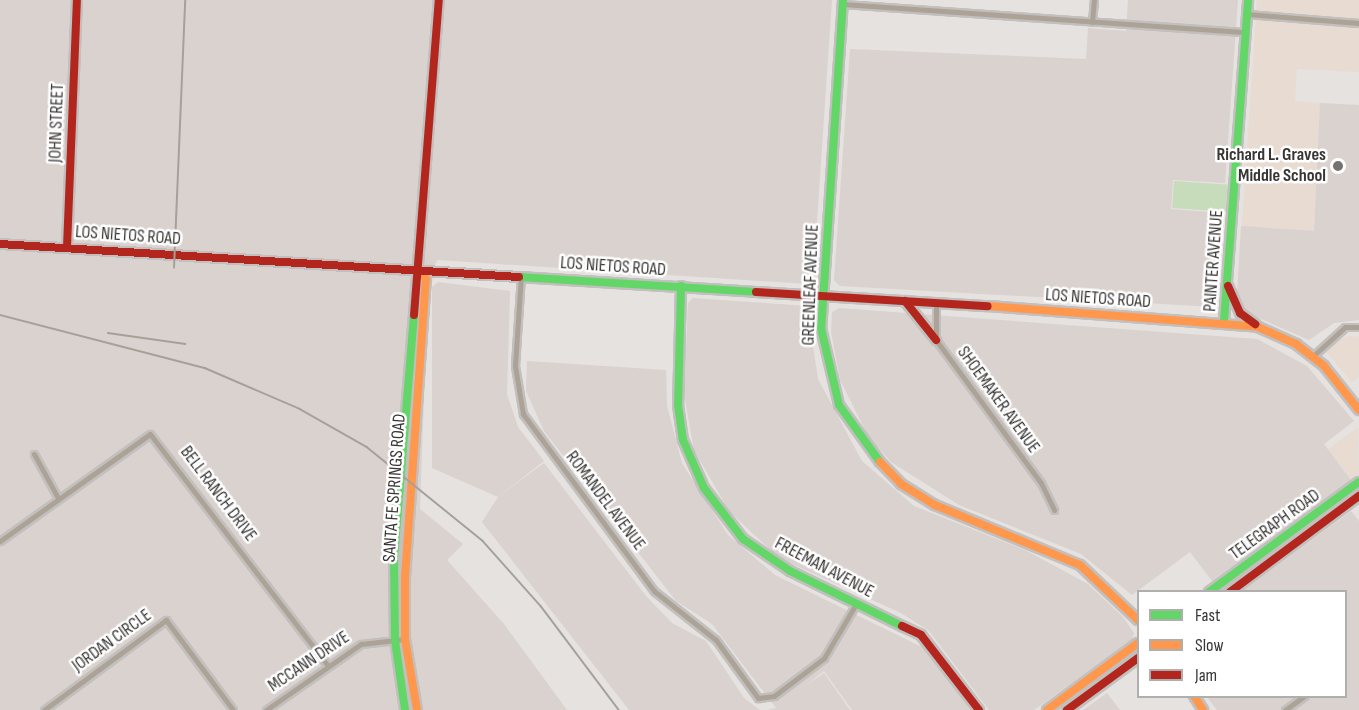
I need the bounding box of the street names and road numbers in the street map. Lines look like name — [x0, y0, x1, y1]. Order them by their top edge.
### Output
street label: JOHN STREET — [45, 83, 69, 163]
street label: PAINTER AVENUE — [1200, 209, 1228, 313]
street label: LOS NIETOS ROAD — [74, 222, 182, 250]
street label: GREENLEAF AVENUE — [798, 224, 824, 346]
street label: LOS NIETOS ROAD — [559, 253, 667, 281]
street label: LOS NIETOS ROAD — [1044, 285, 1152, 313]
street label: SHOEMAKER AVENUE — [952, 343, 1044, 457]
street label: SANTA FE SPRINGS ROAD — [379, 413, 411, 563]
street label: BELL RANCH DRIVE — [175, 442, 261, 546]
street label: ROMANDEL AVENUE — [561, 447, 649, 555]
street label: TELEGRAPH ROAD — [1226, 485, 1324, 565]
street label: FREEMAN AVENUE — [771, 533, 877, 603]
street label: JORDAN CIRCLE — [68, 605, 156, 677]
street label: MCCANN DRIVE — [264, 627, 354, 697]

